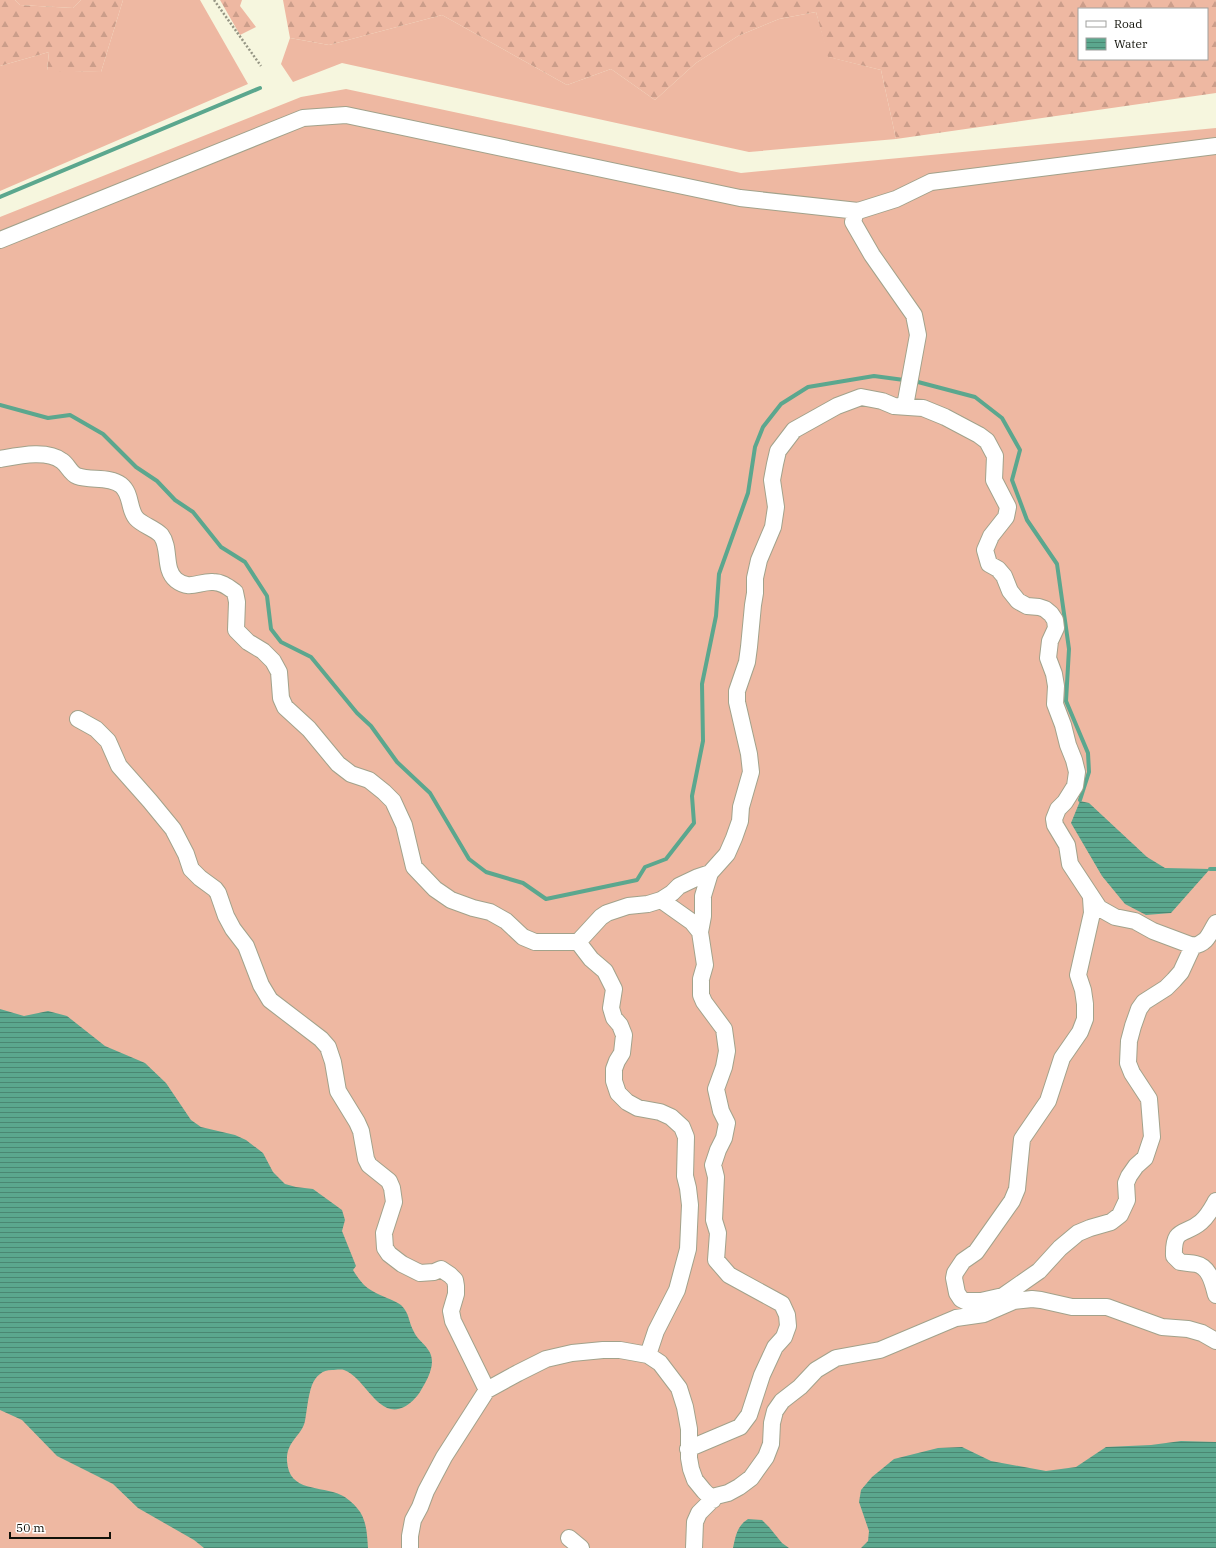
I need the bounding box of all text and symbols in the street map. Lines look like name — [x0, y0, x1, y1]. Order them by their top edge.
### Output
legend — [1078, 8, 1208, 60]
text: Road — [1114, 16, 1143, 31]
text: Water — [1114, 36, 1148, 51]
scale bar — [10, 1514, 110, 1540]
text: 50 m — [16, 1520, 45, 1535]

